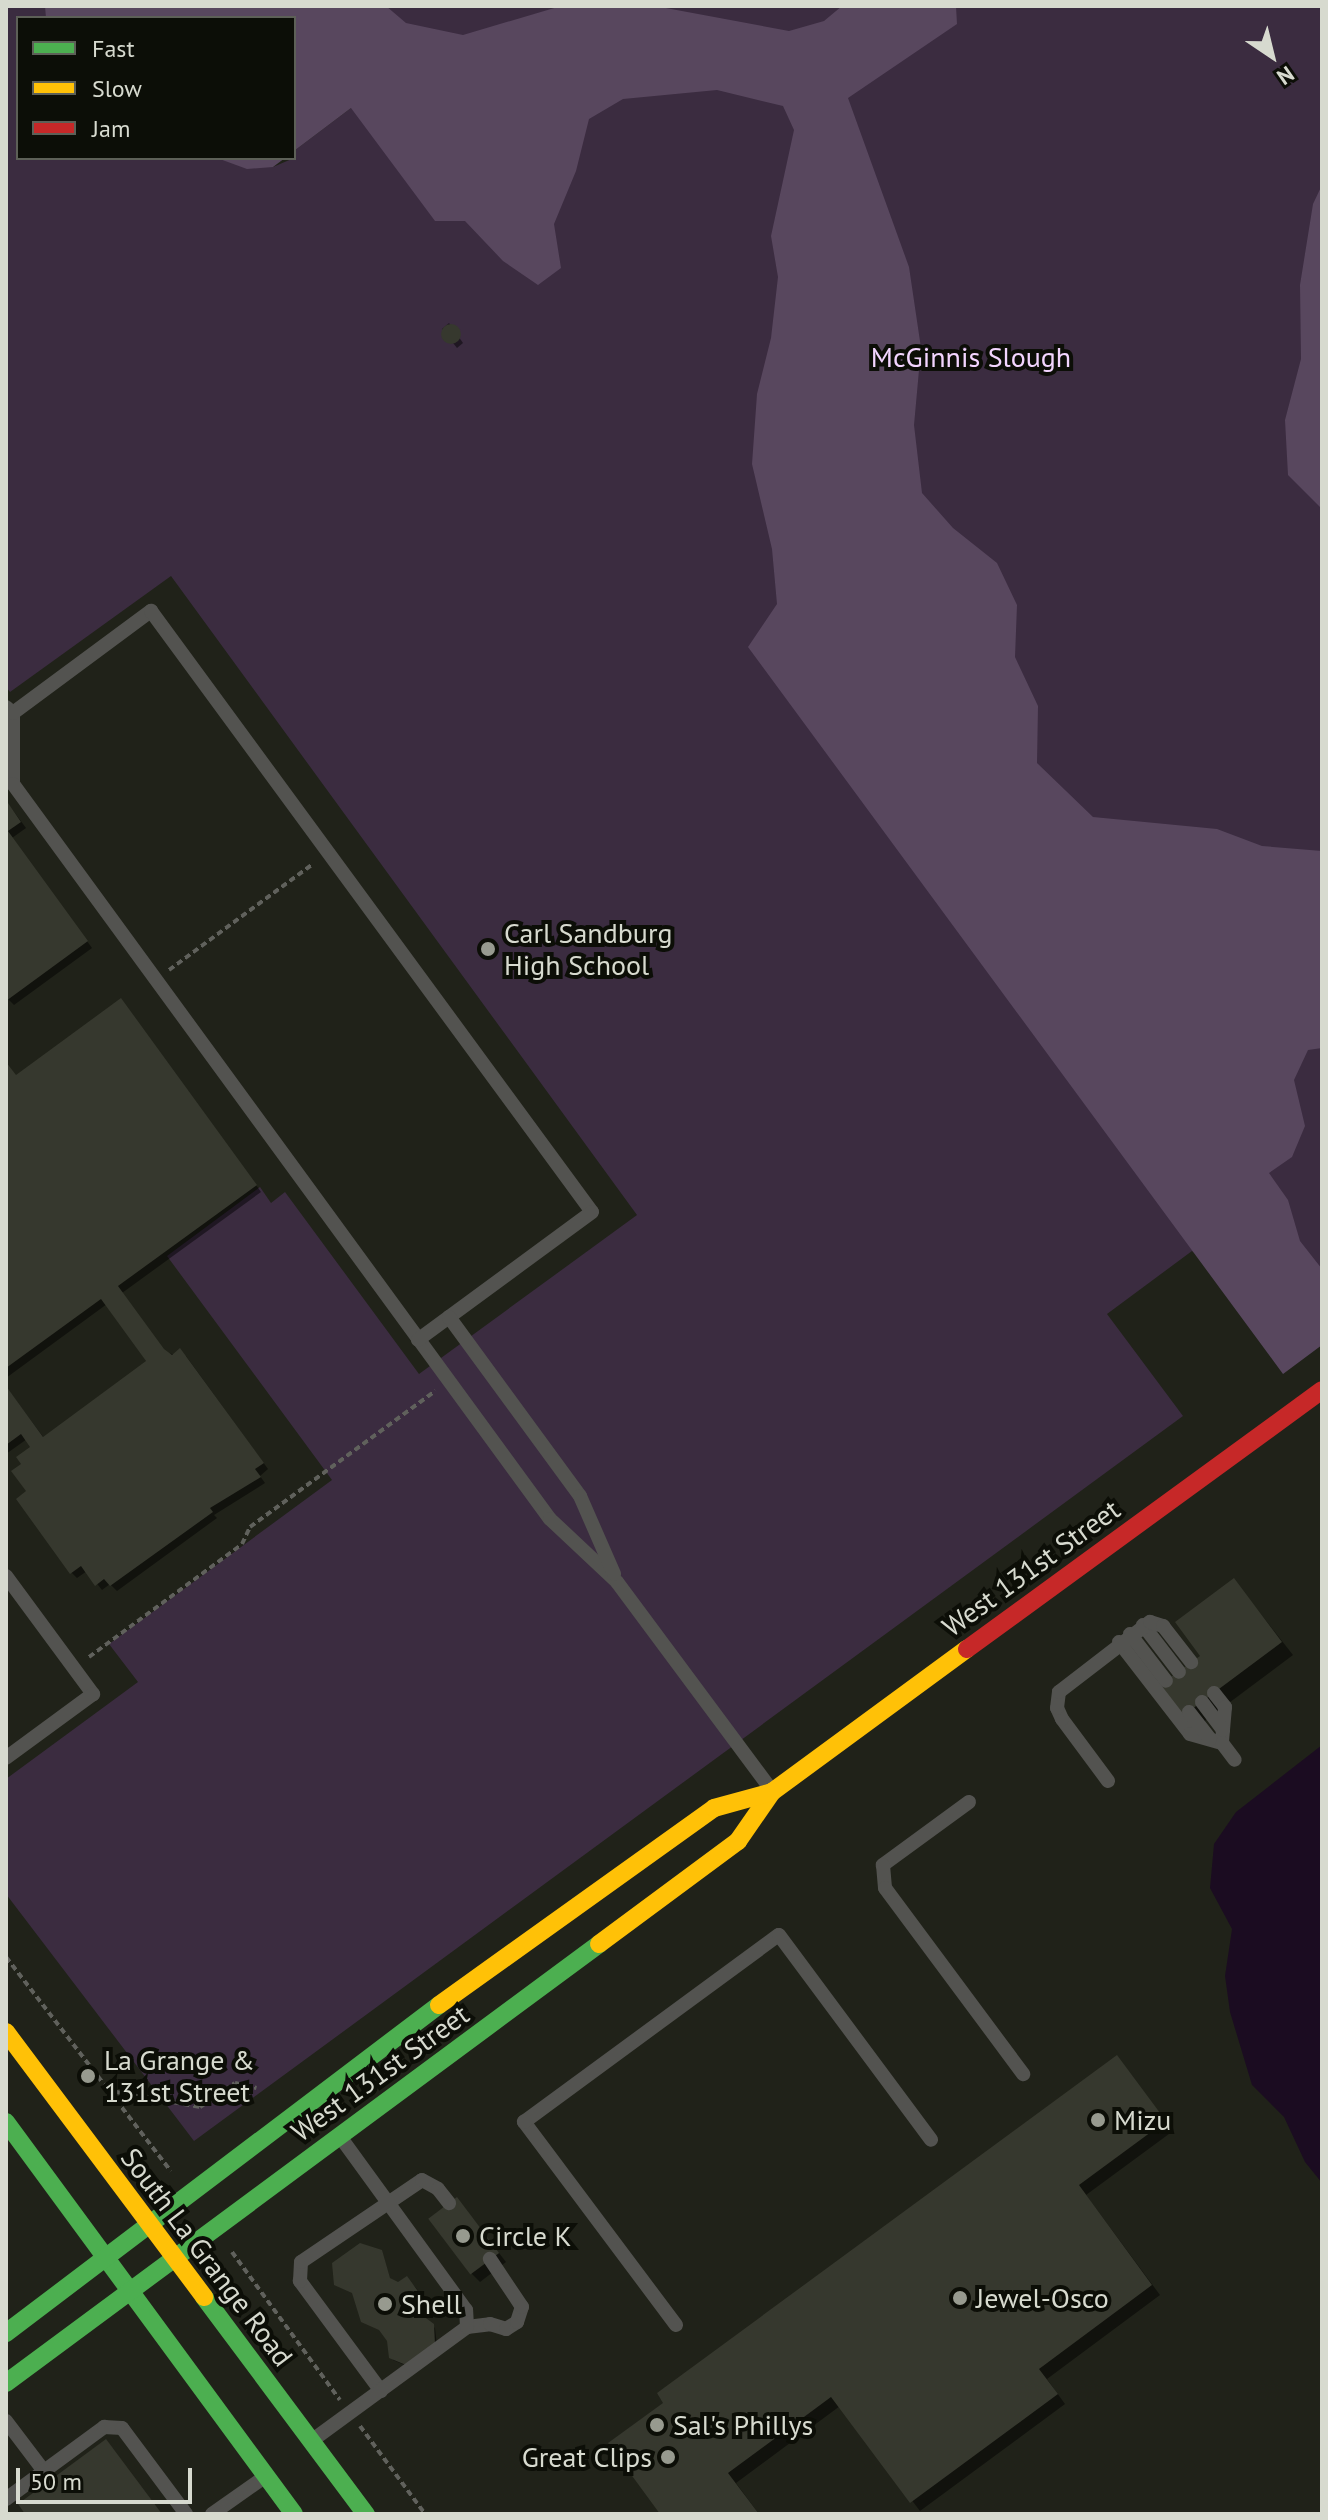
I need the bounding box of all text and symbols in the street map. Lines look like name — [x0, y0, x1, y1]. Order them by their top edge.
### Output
legend — [16, 16, 296, 160]
north arrow — [1232, 16, 1312, 96]
text: Fast — [92, 33, 135, 64]
text: N — [1272, 60, 1300, 91]
text: Slow — [92, 73, 142, 104]
text: Jam — [92, 113, 130, 144]
park label: McGinnis Slough — [871, 340, 1071, 374]
place label: Carl Sandburg High School — [504, 916, 672, 982]
marker: Carl Sandburg High School — [479, 940, 497, 958]
street label: West 131st Street — [936, 1492, 1126, 1644]
street label: West 131st Street — [285, 1997, 475, 2149]
place label: La Grange & 131st Street — [104, 2043, 255, 2109]
marker: La Grange & 131st Street — [79, 2067, 97, 2085]
place label: Mizu — [1114, 2103, 1171, 2137]
marker: Mizu — [1089, 2111, 1107, 2129]
street label: South La Grange Road — [114, 2141, 300, 2373]
place label: Circle K — [479, 2219, 572, 2253]
marker: Circle K — [454, 2227, 472, 2245]
place label: Jewel-Osco — [976, 2281, 1109, 2315]
place label: Shell — [401, 2287, 462, 2321]
marker: Jewel-Osco — [951, 2289, 969, 2307]
marker: Shell — [376, 2295, 394, 2313]
place label: Sal's Phillys — [673, 2408, 813, 2442]
marker: Sal's Phillys — [648, 2416, 666, 2434]
place label: Great Clips — [522, 2440, 652, 2474]
marker: Great Clips — [659, 2448, 677, 2466]
scale bar — [20, 2452, 196, 2502]
text: 50 m — [30, 2466, 82, 2497]

